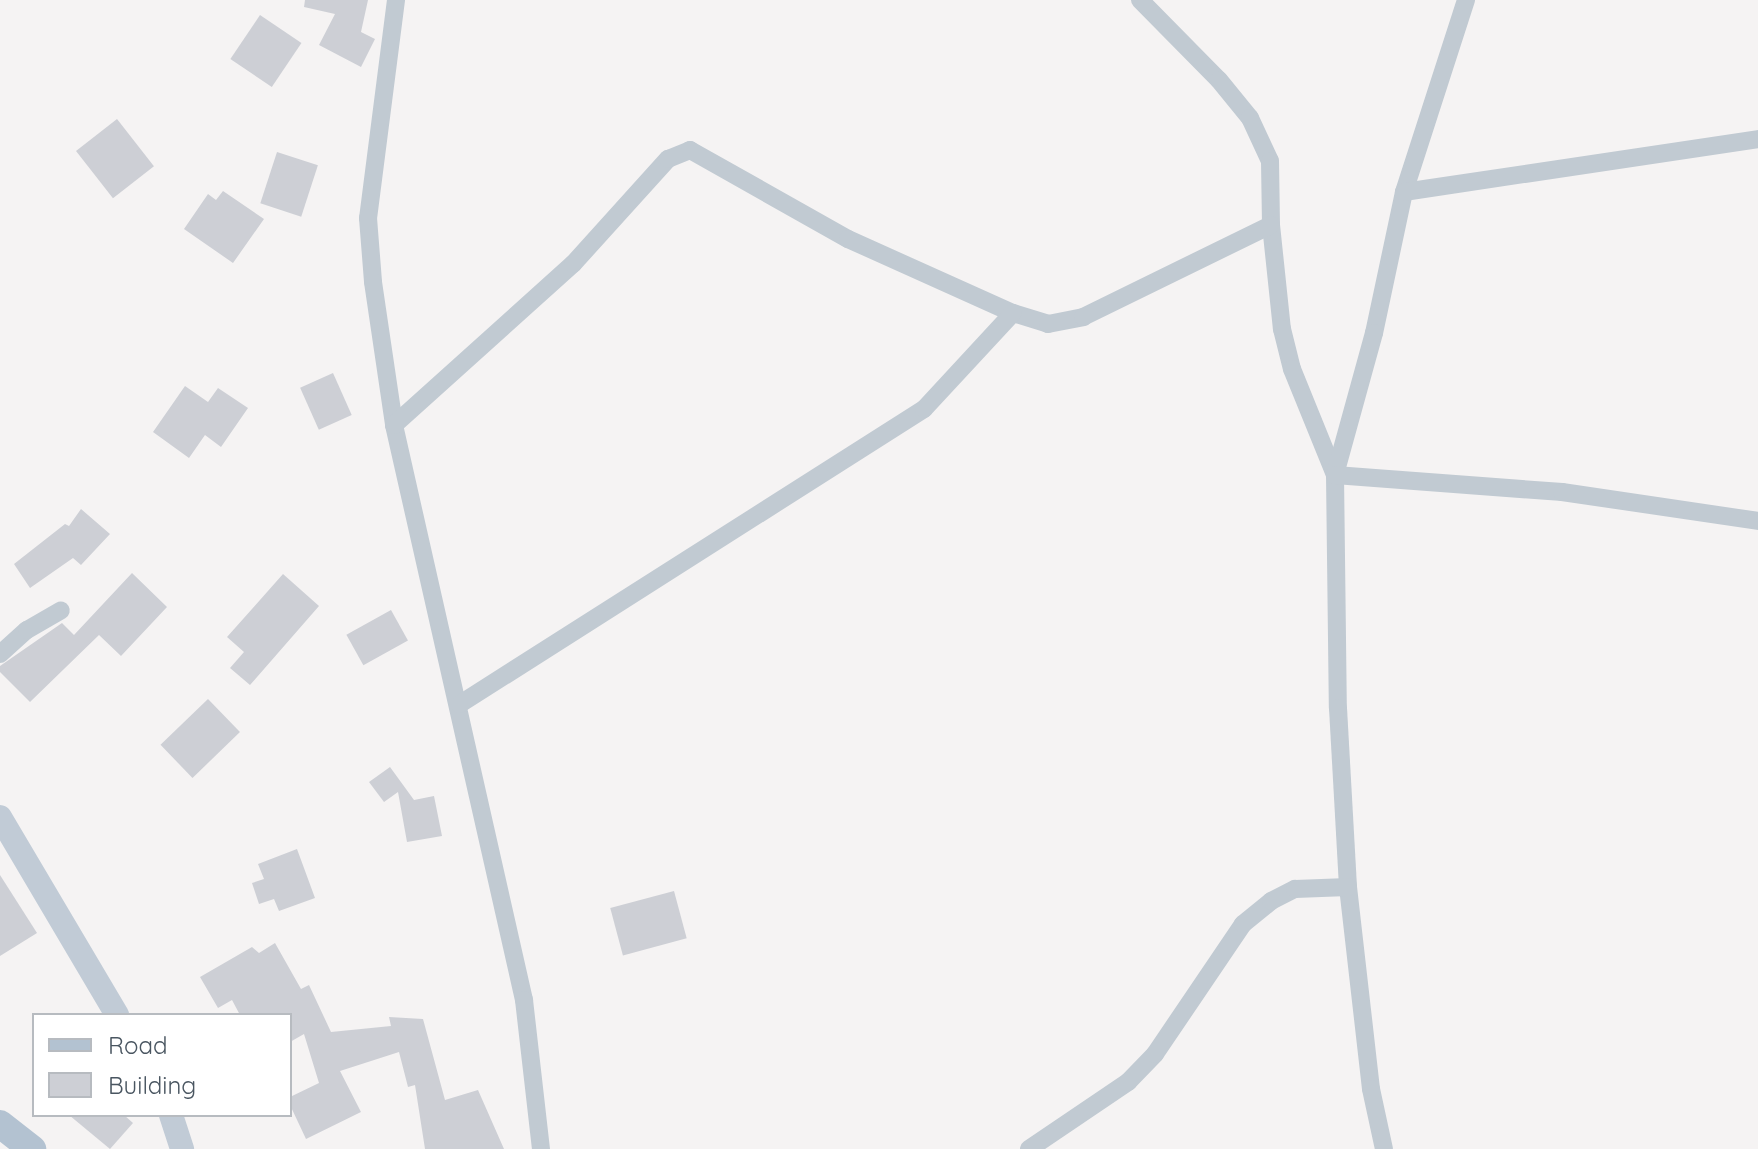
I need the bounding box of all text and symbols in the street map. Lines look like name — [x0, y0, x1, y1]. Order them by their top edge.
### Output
legend — [32, 1013, 292, 1117]
text: Road — [108, 1030, 168, 1060]
text: Building — [108, 1070, 196, 1100]

